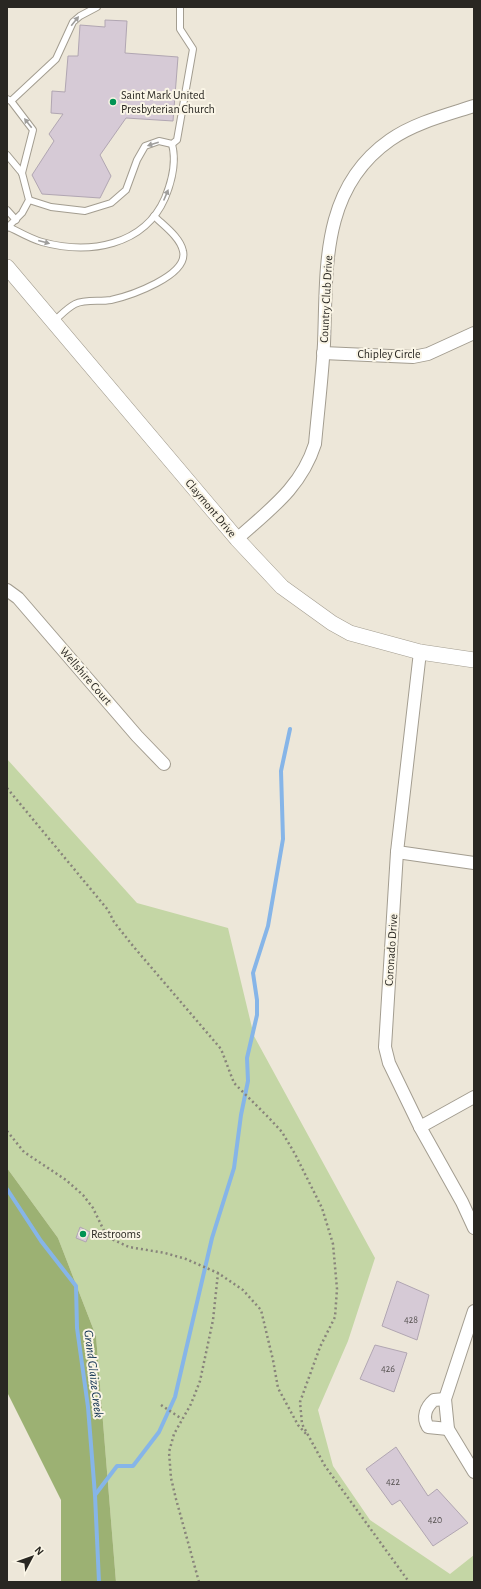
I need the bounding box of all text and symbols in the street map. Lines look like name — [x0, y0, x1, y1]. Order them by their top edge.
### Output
one-way arrow — [71, 16, 79, 27]
place label: Saint Mark United Presbyterian Church — [121, 89, 215, 116]
marker: Saint Mark United Presbyterian Church — [108, 97, 118, 107]
one-way arrow — [23, 118, 32, 129]
one-way arrow — [147, 141, 159, 147]
one-way arrow — [163, 189, 169, 201]
one-way arrow — [39, 239, 51, 245]
street label: Country Club Drive — [318, 255, 335, 343]
street label: Chipley Circle — [357, 348, 421, 361]
street label: Claymont Drive — [182, 477, 239, 540]
street label: Wellshire Court — [58, 645, 114, 707]
street label: Coronado Drive — [382, 914, 400, 986]
place label: Restrooms — [91, 1228, 141, 1240]
marker: Restrooms — [78, 1229, 88, 1239]
house number: 428 — [404, 1315, 418, 1325]
water label: Grand Glaize Creek — [81, 1329, 105, 1419]
house number: 426 — [381, 1364, 395, 1374]
house number: 422 — [386, 1477, 400, 1487]
house number: 420 — [428, 1515, 442, 1525]
north arrow — [12, 1537, 52, 1577]
text: N — [33, 1544, 46, 1557]

